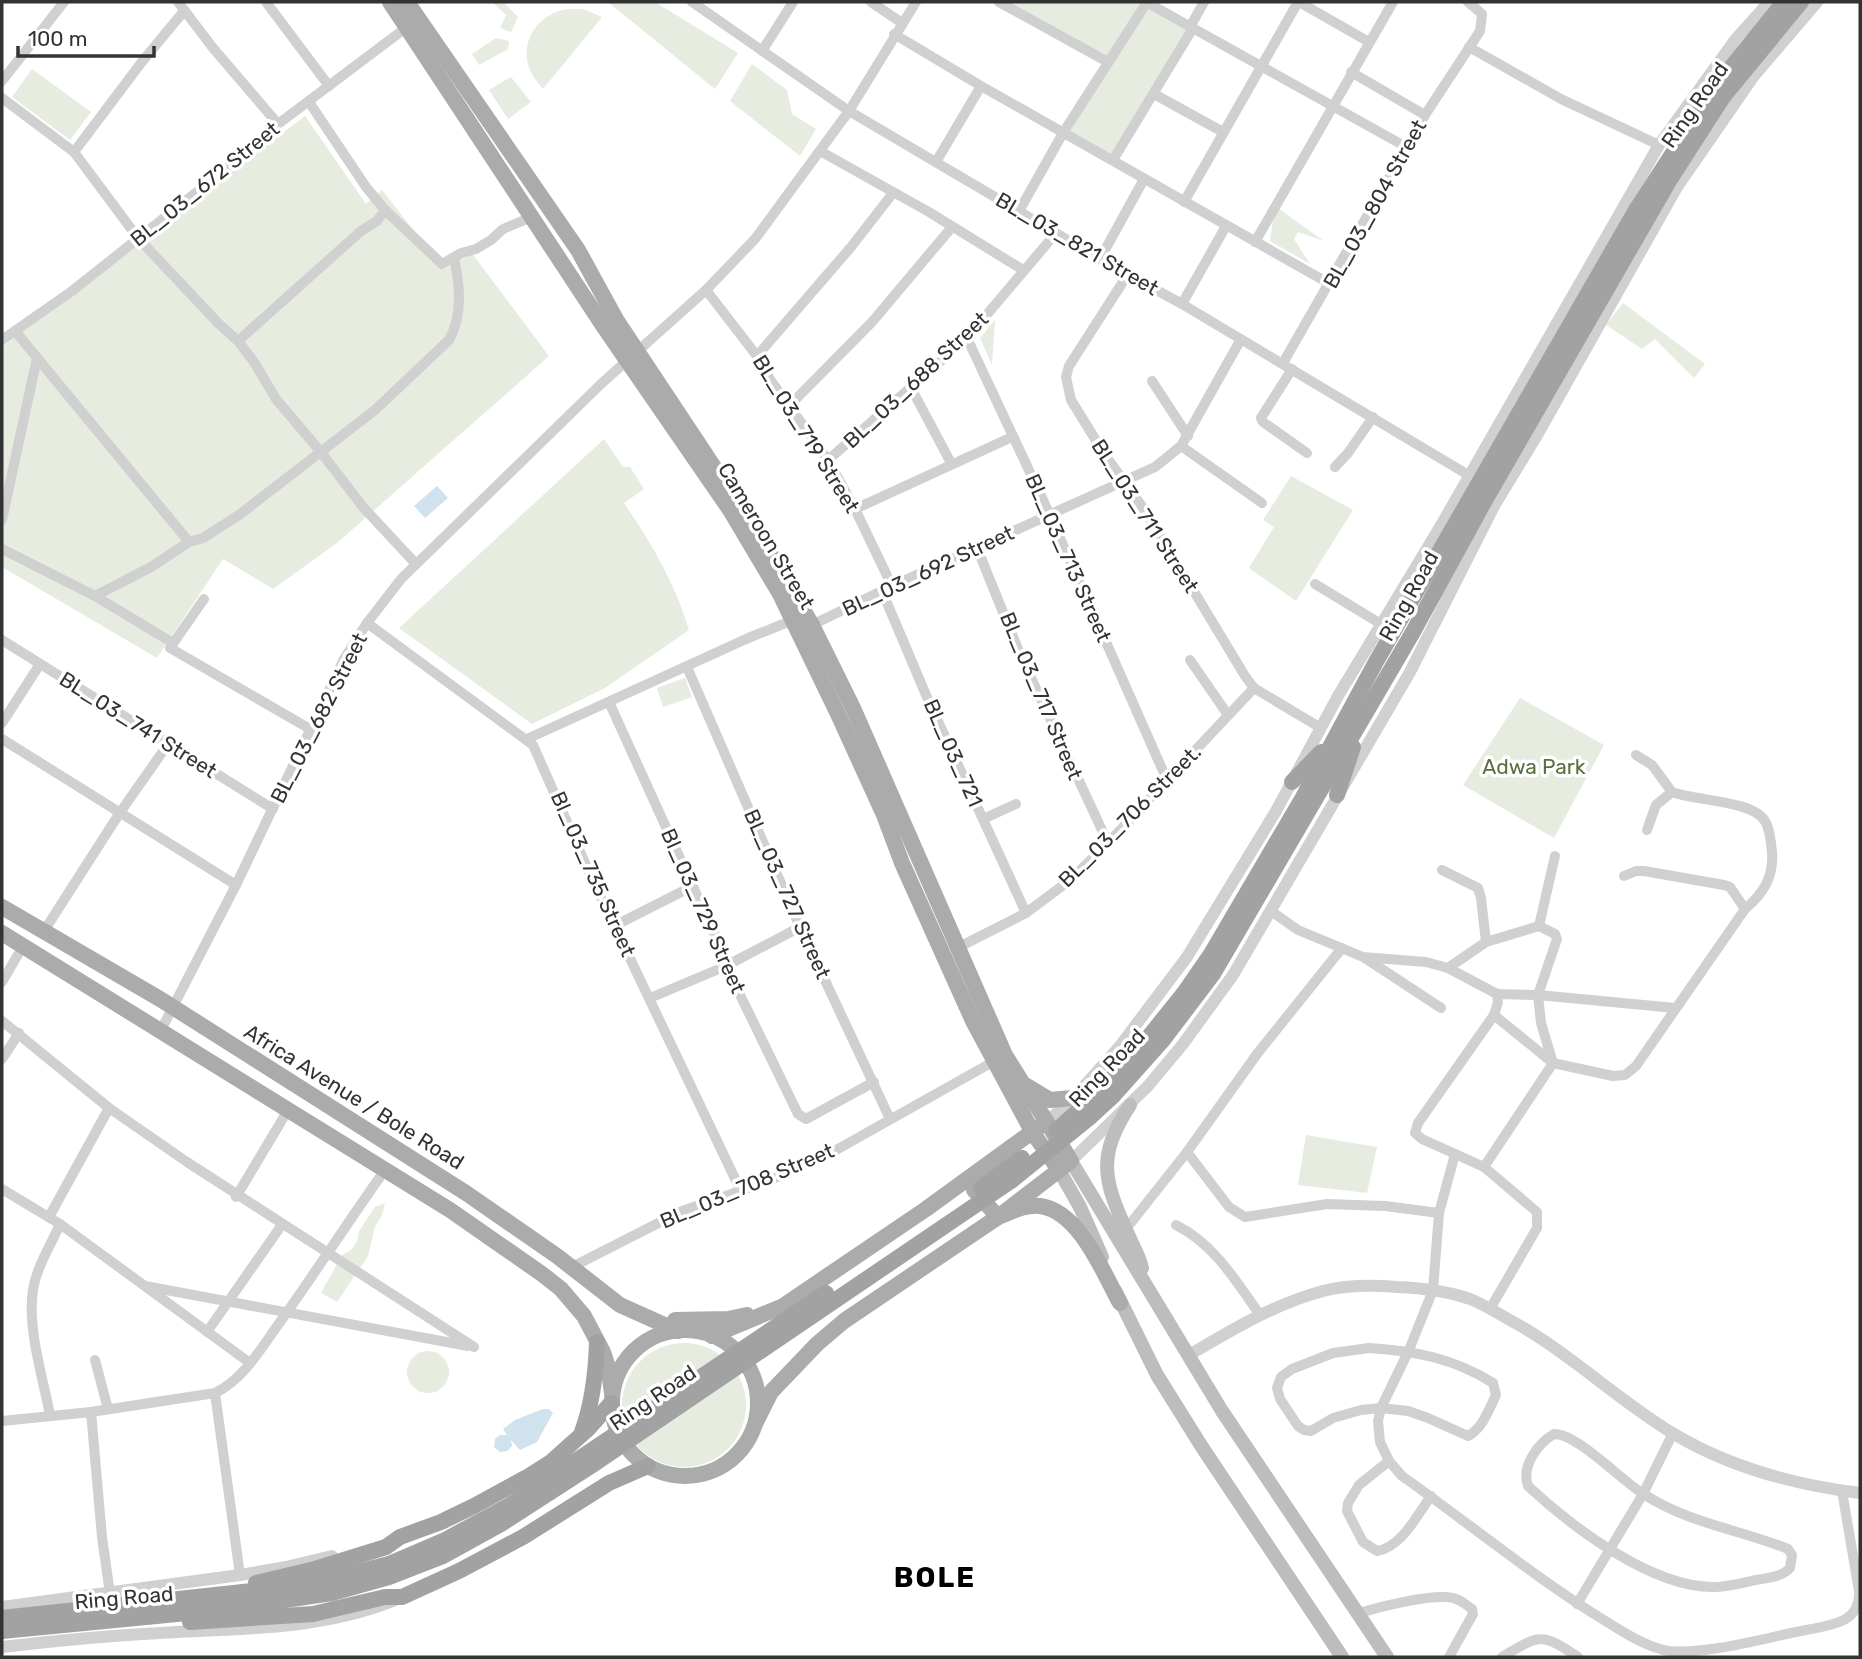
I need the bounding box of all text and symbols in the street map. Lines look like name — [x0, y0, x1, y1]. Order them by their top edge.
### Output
scale bar — [18, 14, 154, 58]
text: 100 m — [28, 26, 87, 51]
street label: Ring Road — [1656, 57, 1733, 152]
street label: BL_03_804 Street — [1318, 115, 1431, 292]
street label: BL_03_672 Street — [125, 116, 284, 251]
street label: BL_03_821 Street — [991, 187, 1163, 300]
street label: BL_03_688 Street — [838, 306, 993, 453]
street label: BL_03_719 Street — [748, 350, 865, 517]
street label: BL_03_711 Street — [1087, 434, 1204, 597]
street label: Cameroon Street — [713, 458, 820, 614]
street label: BL_03_713 Street — [1020, 470, 1117, 646]
street label: BL_03_692 Street — [838, 520, 1018, 621]
street label: Ring Road — [1374, 546, 1443, 645]
street label: BL_03_717 Street — [995, 608, 1088, 783]
street label: BL_03_682 Street — [265, 629, 372, 807]
street label: BL_03_741 Street — [55, 666, 222, 783]
street label: BL_03_721 — [919, 695, 988, 811]
street label: BL_03_706 Street. — [1053, 739, 1206, 892]
park label: Adwa Park — [1482, 754, 1586, 779]
street label: Bl_03_735 Street — [546, 787, 641, 960]
street label: BL_03_727 Street — [739, 805, 836, 982]
street label: Bl_03_729 Street — [656, 824, 751, 997]
street label: Africa Avenue / Bole Road — [240, 1019, 469, 1175]
street label: Ring Road — [1063, 1023, 1150, 1112]
street label: BL_03_708 Street — [656, 1138, 838, 1233]
street label: Ring Road — [605, 1360, 701, 1436]
district label: BOLE — [894, 1561, 976, 1594]
street label: Ring Road — [74, 1581, 174, 1614]

